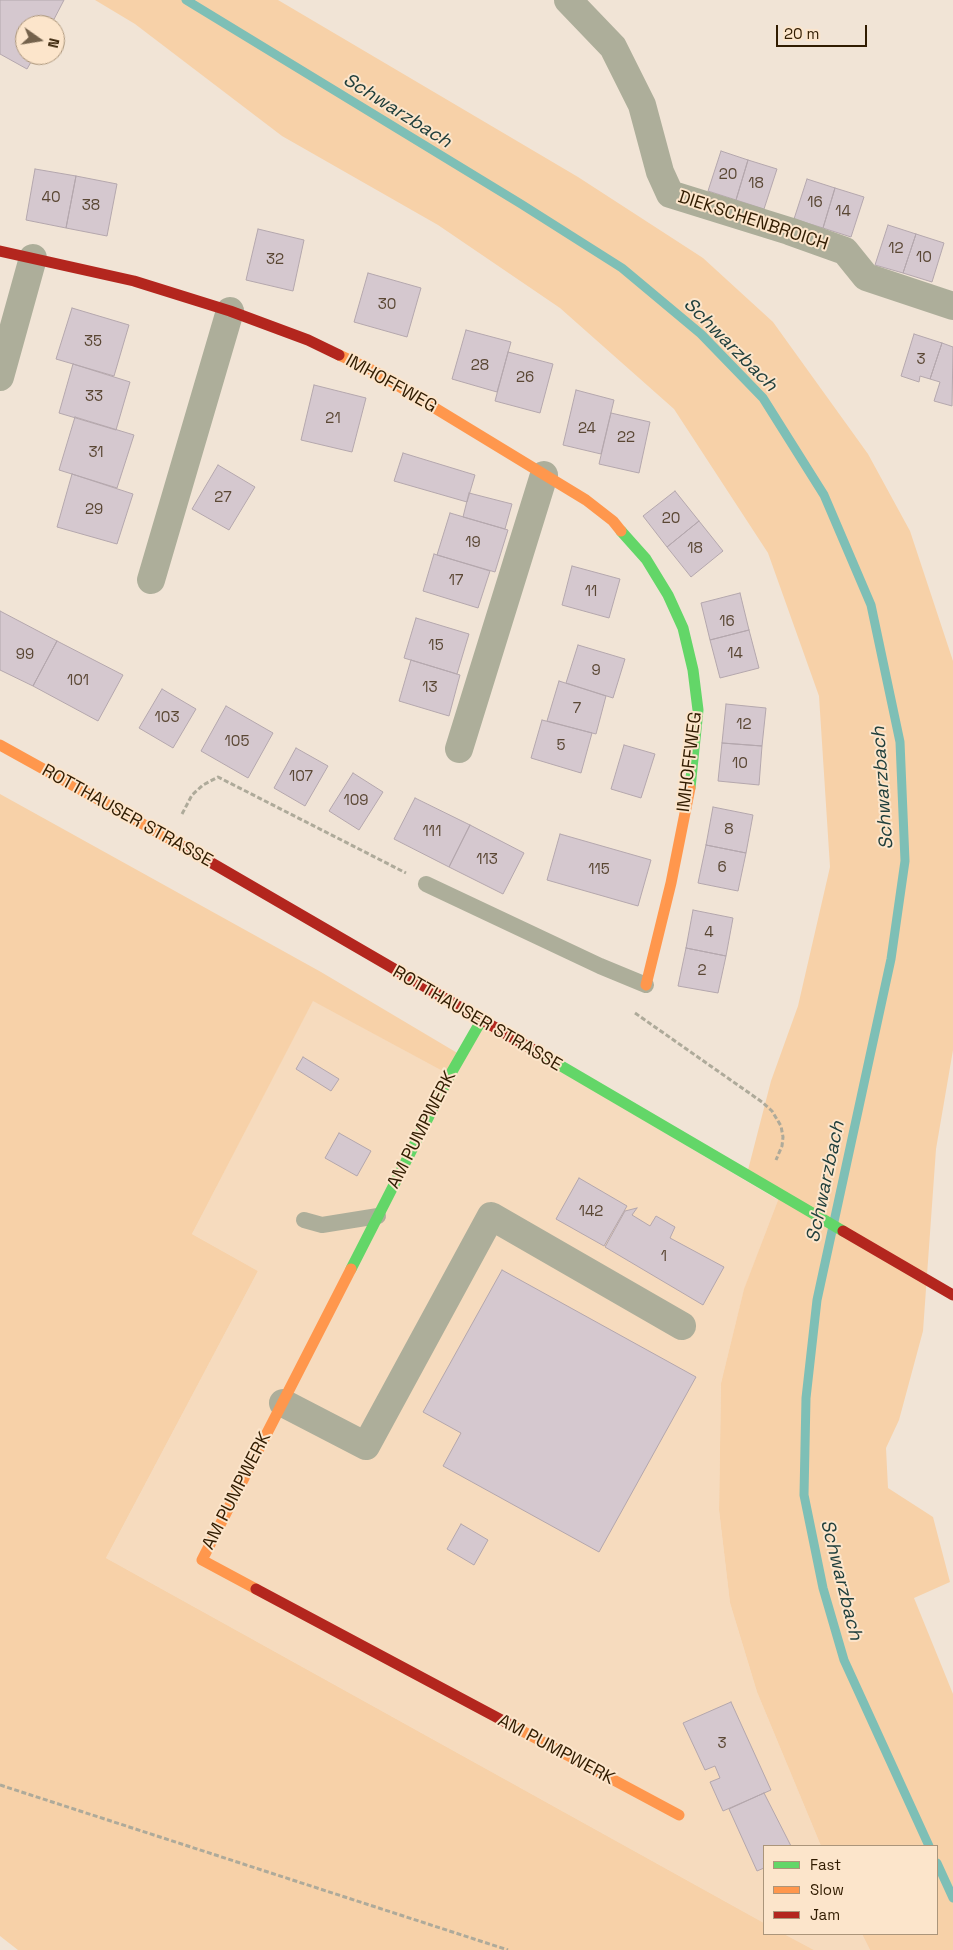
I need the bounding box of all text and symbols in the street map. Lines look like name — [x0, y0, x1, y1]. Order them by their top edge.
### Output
north arrow — [15, 15, 65, 65]
scale bar — [778, 15, 869, 47]
text: 20 m — [784, 24, 819, 43]
text: N — [44, 37, 63, 50]
water label: Schwarzbach — [339, 69, 455, 153]
house number: 20 — [719, 166, 737, 184]
house number: 18 — [748, 175, 764, 193]
street label: DIEKSCHENBROICH — [675, 186, 831, 256]
house number: 40 — [42, 189, 60, 207]
house number: 16 — [807, 194, 823, 212]
house number: 38 — [82, 197, 100, 215]
house number: 14 — [835, 203, 851, 221]
house number: 12 — [888, 240, 904, 258]
house number: 10 — [916, 249, 932, 267]
house number: 32 — [266, 251, 284, 269]
water label: Schwarzbach — [678, 293, 782, 397]
house number: 30 — [378, 296, 396, 314]
house number: 35 — [84, 333, 102, 351]
street label: IMHOFFWEG — [342, 350, 440, 418]
house number: 3 — [916, 351, 926, 369]
house number: 28 — [471, 357, 489, 375]
house number: 26 — [516, 369, 534, 387]
house number: 33 — [85, 388, 103, 406]
house number: 21 — [325, 410, 341, 428]
house number: 24 — [578, 420, 596, 438]
house number: 22 — [617, 429, 635, 447]
house number: 31 — [88, 444, 104, 462]
house number: 27 — [214, 489, 232, 507]
house number: 29 — [85, 501, 103, 519]
house number: 20 — [662, 510, 680, 528]
house number: 19 — [465, 534, 481, 552]
house number: 18 — [687, 540, 703, 558]
house number: 17 — [449, 572, 463, 590]
house number: 11 — [585, 583, 597, 601]
house number: 16 — [719, 613, 735, 631]
house number: 15 — [428, 637, 444, 655]
house number: 14 — [727, 645, 743, 663]
house number: 99 — [16, 646, 34, 664]
house number: 9 — [591, 662, 601, 680]
house number: 101 — [67, 672, 89, 690]
house number: 13 — [422, 679, 438, 697]
house number: 7 — [573, 700, 581, 718]
house number: 103 — [155, 709, 179, 727]
street label: IMHOFFWEG — [673, 711, 707, 813]
house number: 12 — [736, 716, 752, 734]
water label: Schwarzbach — [867, 726, 899, 850]
house number: 105 — [225, 733, 249, 751]
house number: 5 — [557, 737, 565, 755]
house number: 10 — [732, 755, 748, 773]
street label: ROTTHAUSER STRASSE — [38, 760, 216, 872]
house number: 107 — [289, 768, 313, 786]
house number: 109 — [343, 792, 369, 810]
house number: 8 — [724, 821, 734, 839]
house number: 111 — [423, 823, 441, 841]
house number: 113 — [476, 851, 498, 869]
house number: 6 — [717, 859, 727, 877]
house number: 115 — [588, 861, 610, 879]
house number: 4 — [704, 924, 714, 942]
street label: ROTTHAUSER STRASSE — [388, 962, 566, 1076]
house number: 2 — [697, 962, 707, 980]
street label: AM PUMPWERK — [383, 1068, 461, 1192]
water label: Schwarzbach — [802, 1119, 850, 1245]
house number: 142 — [579, 1203, 603, 1221]
house number: 1 — [661, 1248, 667, 1266]
street label: AM PUMPWERK — [198, 1429, 276, 1553]
water label: Schwarzbach — [815, 1517, 867, 1643]
street label: AM PUMPWERK — [494, 1710, 618, 1790]
house number: 3 — [717, 1735, 727, 1753]
legend — [763, 1845, 938, 1935]
text: Fast — [810, 1855, 841, 1874]
text: Slow — [810, 1880, 844, 1899]
text: Jam — [810, 1905, 840, 1924]

